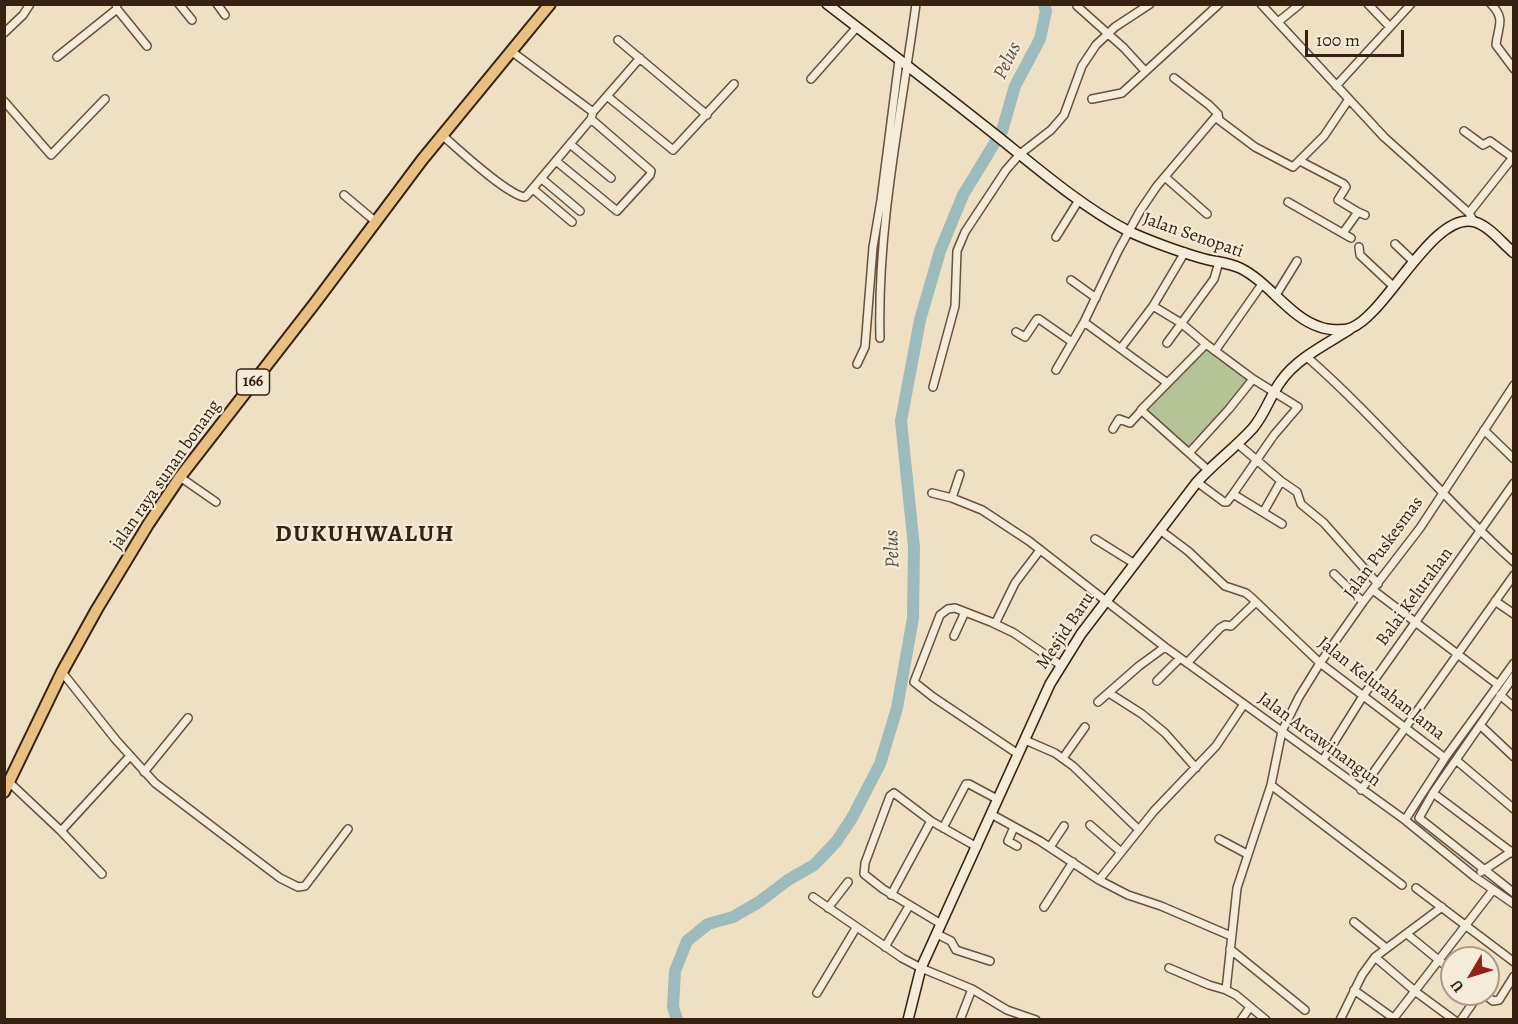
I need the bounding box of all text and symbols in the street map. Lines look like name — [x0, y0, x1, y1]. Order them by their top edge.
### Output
scale bar — [1308, 18, 1407, 56]
text: 100 m — [1316, 28, 1360, 52]
water label: Pelus — [989, 38, 1027, 84]
street label: Jalan Senopati — [1140, 209, 1246, 263]
road number: 166 — [236, 369, 270, 395]
street label: jalan raya sunan bonang — [106, 396, 226, 554]
street label: Jalan Puskesmas — [1340, 493, 1428, 603]
district label: DUKUHWALUH — [275, 521, 455, 549]
water label: Pelus — [880, 529, 906, 569]
street label: Balai Kelurahan — [1372, 544, 1458, 650]
street label: Mesjid Baru — [1032, 588, 1100, 674]
street label: Jalan Kelurahan lama — [1313, 633, 1449, 745]
street label: Jalan Arcawinangun — [1253, 688, 1385, 792]
north arrow — [1440, 946, 1500, 1006]
text: U — [1445, 975, 1469, 997]

